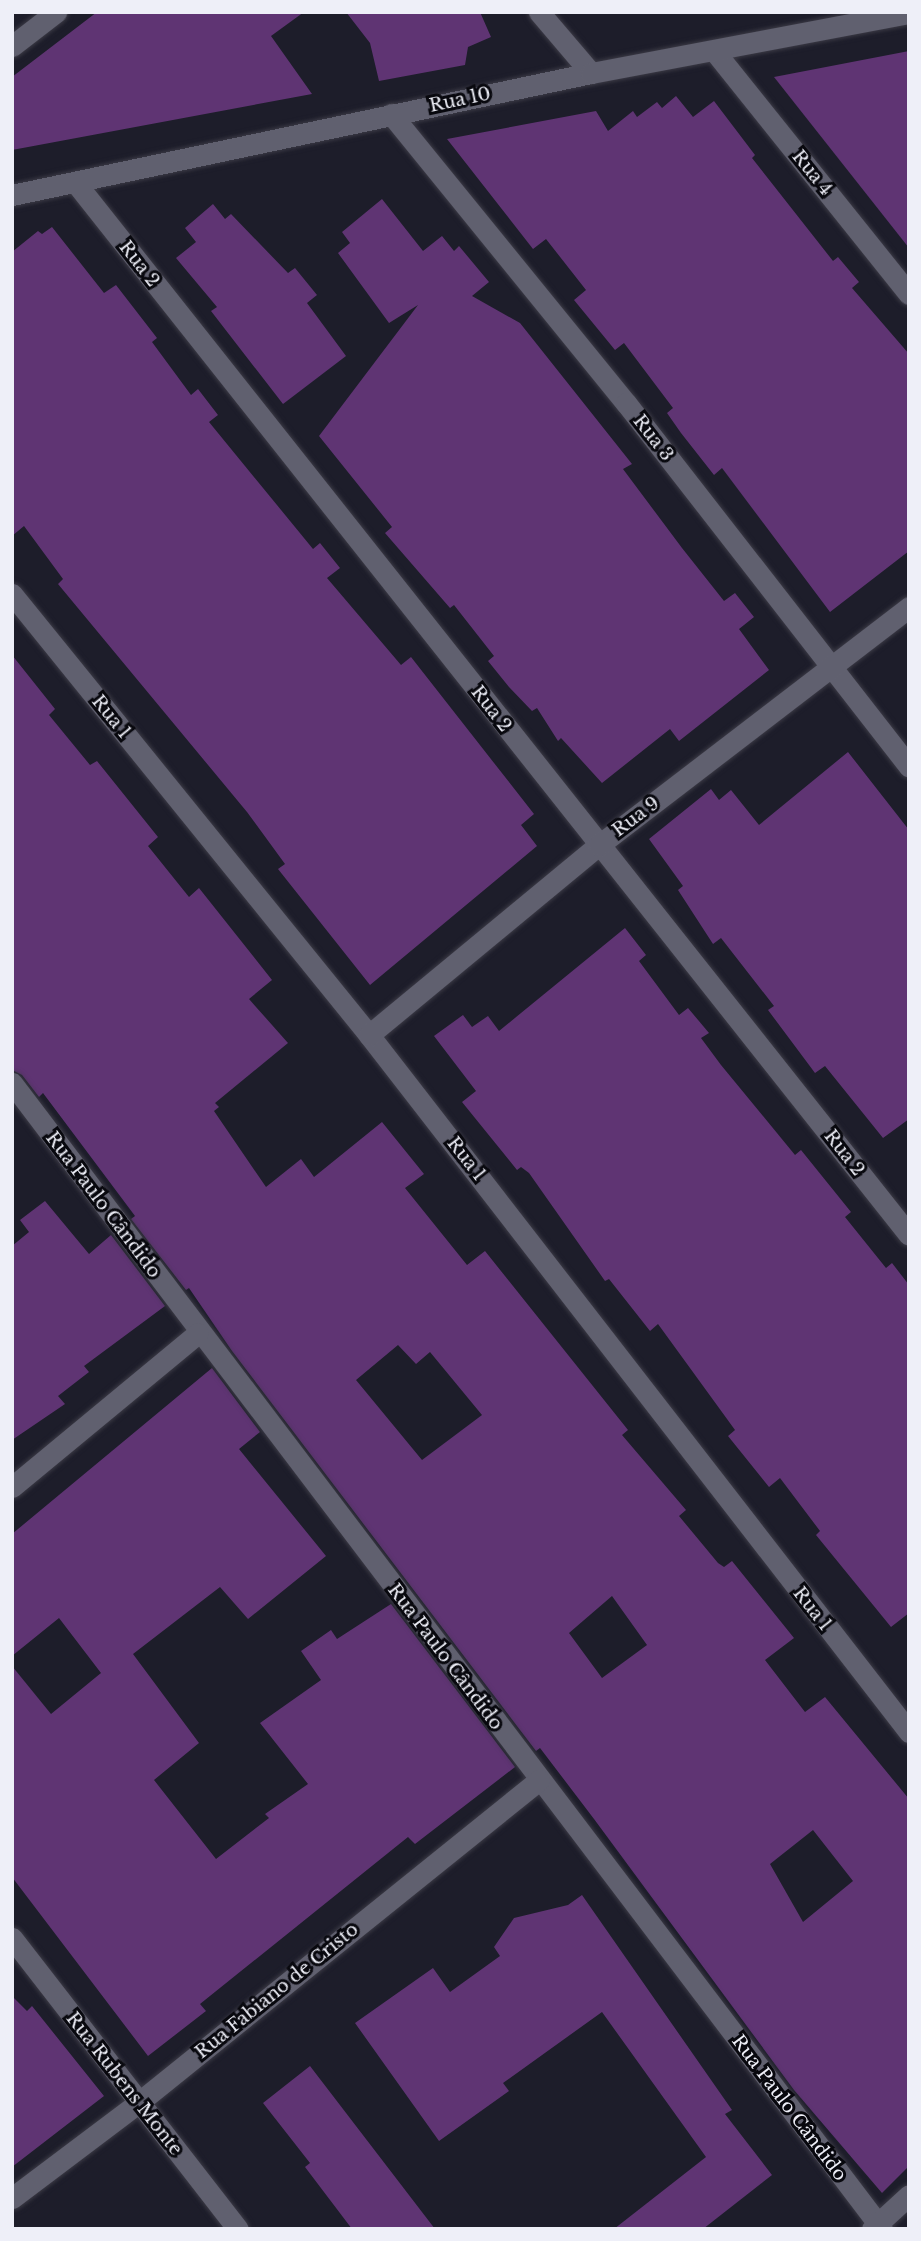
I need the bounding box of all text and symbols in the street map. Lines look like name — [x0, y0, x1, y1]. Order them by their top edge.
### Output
street label: Rua 10 — [427, 83, 493, 117]
street label: Rua 4 — [787, 146, 837, 200]
street label: Rua 2 — [114, 237, 164, 291]
street label: Rua 3 — [628, 411, 678, 465]
street label: Rua 2 — [466, 682, 516, 736]
street label: Rua 1 — [87, 691, 135, 743]
street label: Rua 9 — [608, 792, 664, 842]
street label: Rua 2 — [819, 1126, 869, 1180]
street label: Rua Paulo Cândido — [41, 1128, 165, 1282]
street label: Rua 1 — [442, 1133, 490, 1185]
street label: Rua Paulo Cândido — [383, 1580, 507, 1734]
street label: Rua 1 — [788, 1583, 836, 1635]
street label: Rua Fabiano de Cristo — [191, 1919, 363, 2063]
street label: Rua Rubens Monte — [61, 2008, 187, 2160]
street label: Rua Paulo Cândido — [727, 2031, 851, 2185]

